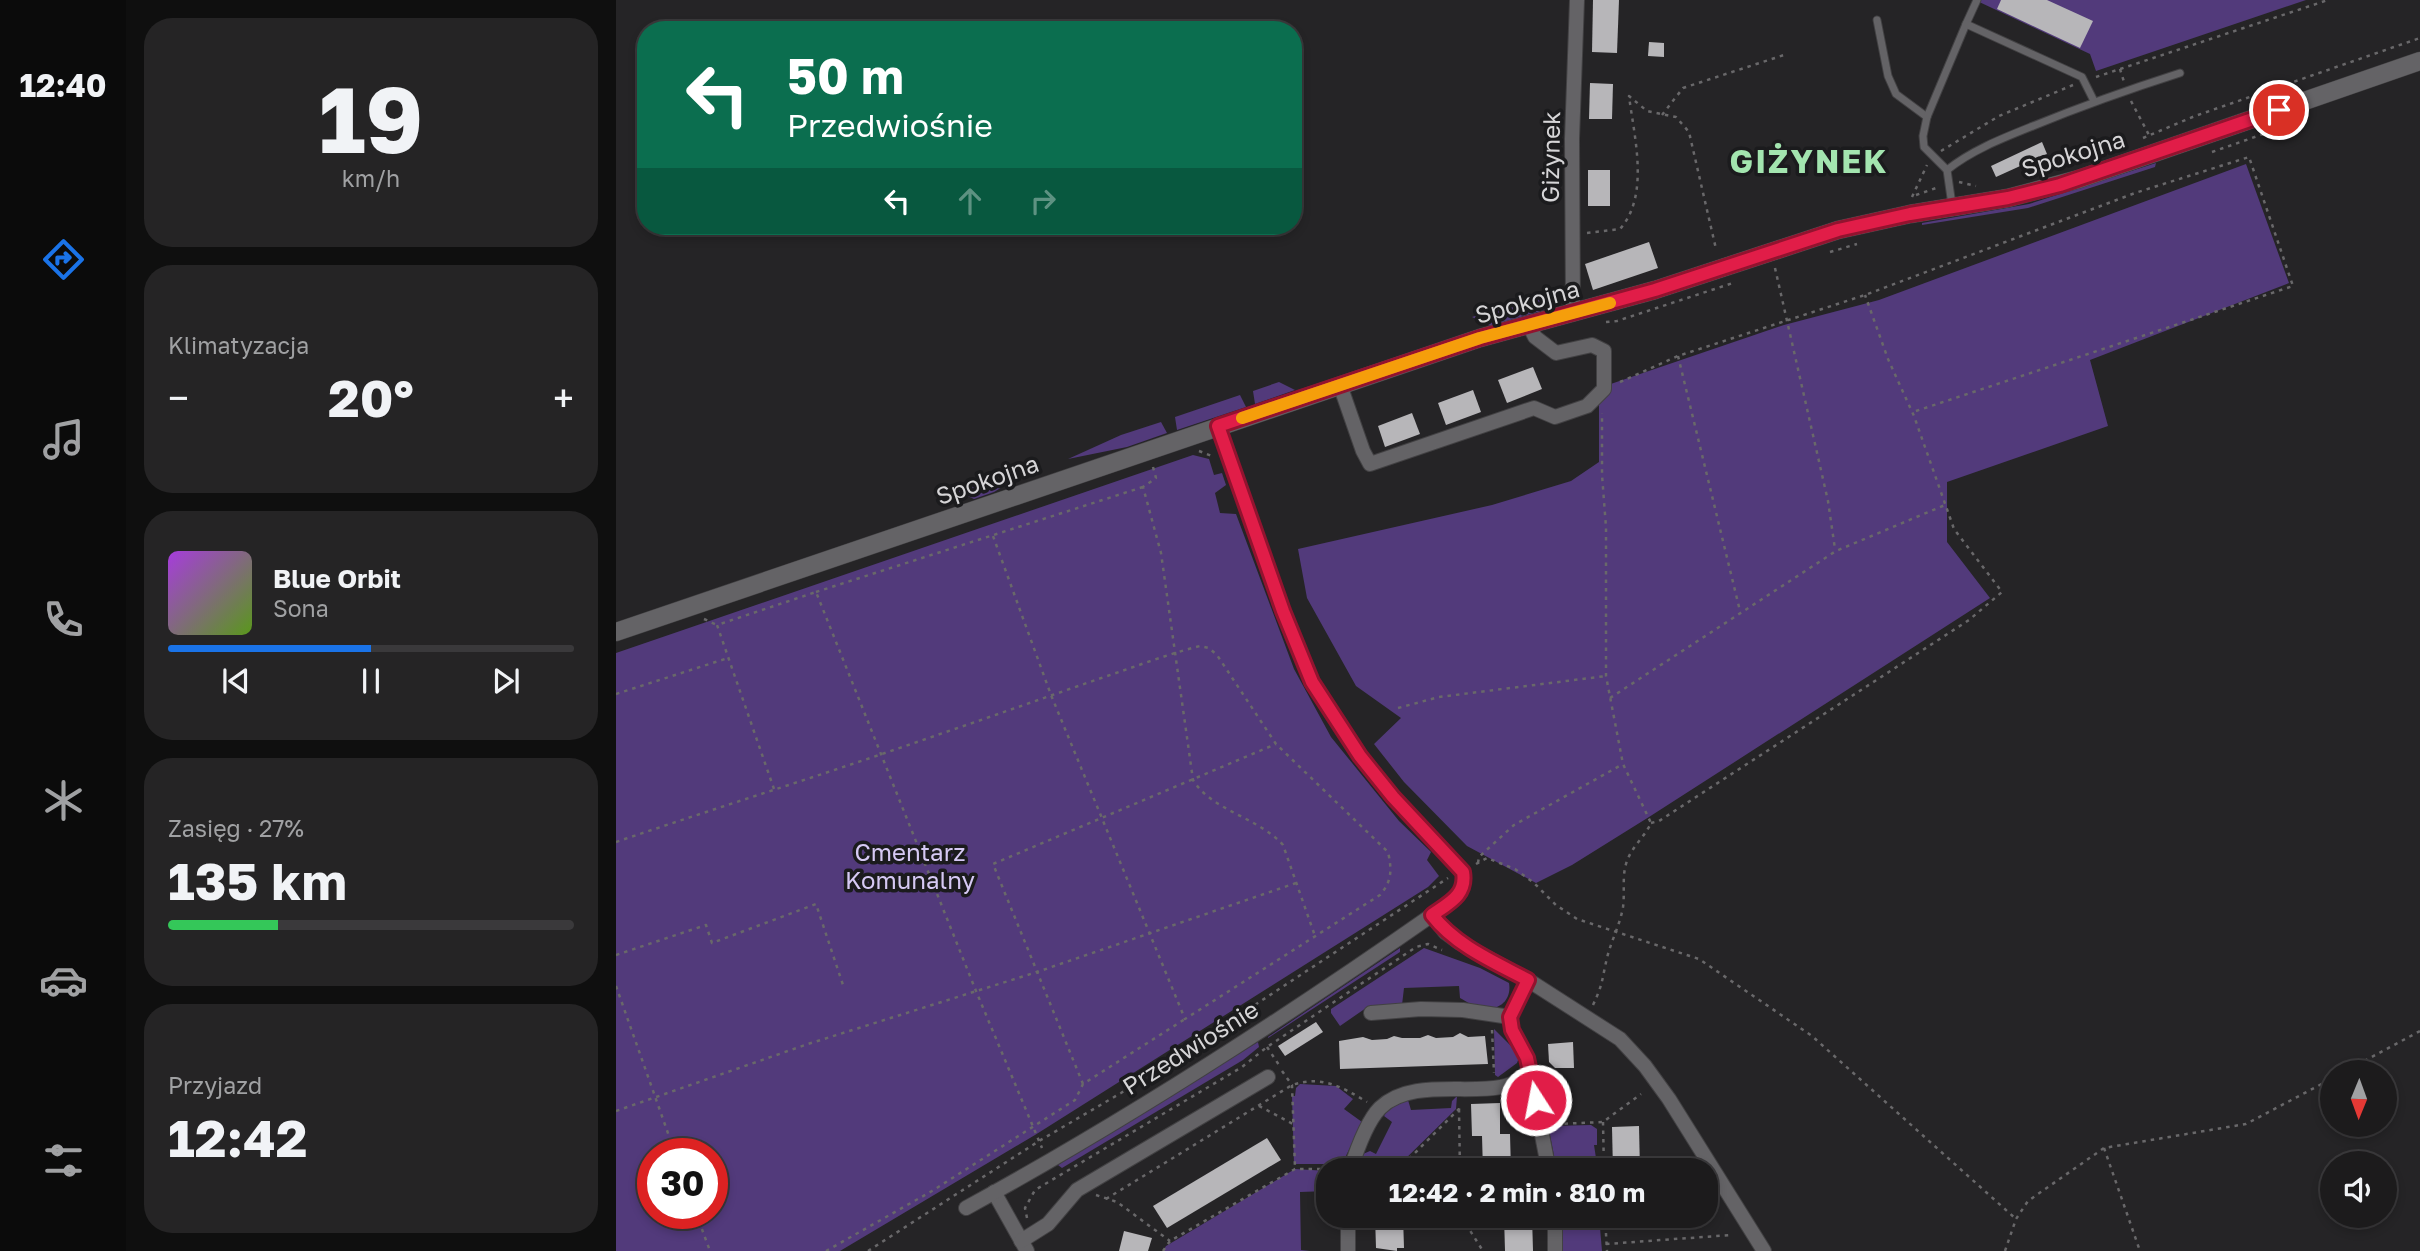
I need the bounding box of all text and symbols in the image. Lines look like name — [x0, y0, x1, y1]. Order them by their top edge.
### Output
text: 50 m — [787, 46, 904, 105]
icon: left — [672, 49, 763, 140]
text: 19 — [319, 64, 423, 173]
text: 12:40 — [19, 66, 107, 104]
pin — [2249, 80, 2309, 140]
icon: arrive — [2260, 91, 2298, 129]
text: Przedwiośnie — [787, 106, 993, 144]
street label: Giżynek — [1535, 111, 1565, 203]
street label: Spokojna — [2018, 124, 2128, 182]
district label: GIŻYNEK — [1730, 142, 1888, 180]
text: km/h — [342, 164, 400, 192]
icon: left — [878, 182, 916, 220]
icon: ahead — [951, 182, 989, 220]
icon: right — [1024, 182, 1062, 220]
icon: directions — [39, 235, 88, 284]
street label: Spokojna — [1472, 273, 1582, 329]
text: Klimatyzacja — [168, 331, 309, 359]
text: 20° — [328, 366, 414, 428]
text: − — [168, 375, 189, 420]
text: + — [553, 375, 574, 420]
icon: music — [39, 415, 88, 464]
street label: Spokojna — [932, 448, 1042, 510]
text: Blue Orbit — [273, 563, 401, 594]
text: Sona — [273, 594, 329, 622]
icon: phone — [39, 595, 88, 644]
icon: previous — [217, 662, 255, 700]
icon: pause — [352, 662, 390, 700]
icon: next — [487, 662, 525, 700]
icon: climate — [39, 776, 88, 825]
text: Zasięg · 27% — [168, 814, 304, 842]
park label: Cmentarz Komunalny — [845, 837, 975, 894]
text: 135 km — [168, 849, 347, 911]
icon: car — [39, 956, 88, 1005]
street label: Przedwiośnie — [1117, 994, 1263, 1100]
north arrow — [2320, 1060, 2398, 1138]
map controls — [2320, 1060, 2397, 1228]
position arrow — [1499, 1063, 1573, 1137]
text: Przyjazd — [168, 1071, 262, 1099]
text: 12:42 — [168, 1106, 307, 1168]
icon: filters — [39, 1136, 88, 1185]
speed limit sign: 30 — [637, 1138, 728, 1229]
button: sound — [2320, 1151, 2397, 1228]
text: 12:42 · 2 min · 810 m — [1389, 1177, 1645, 1208]

